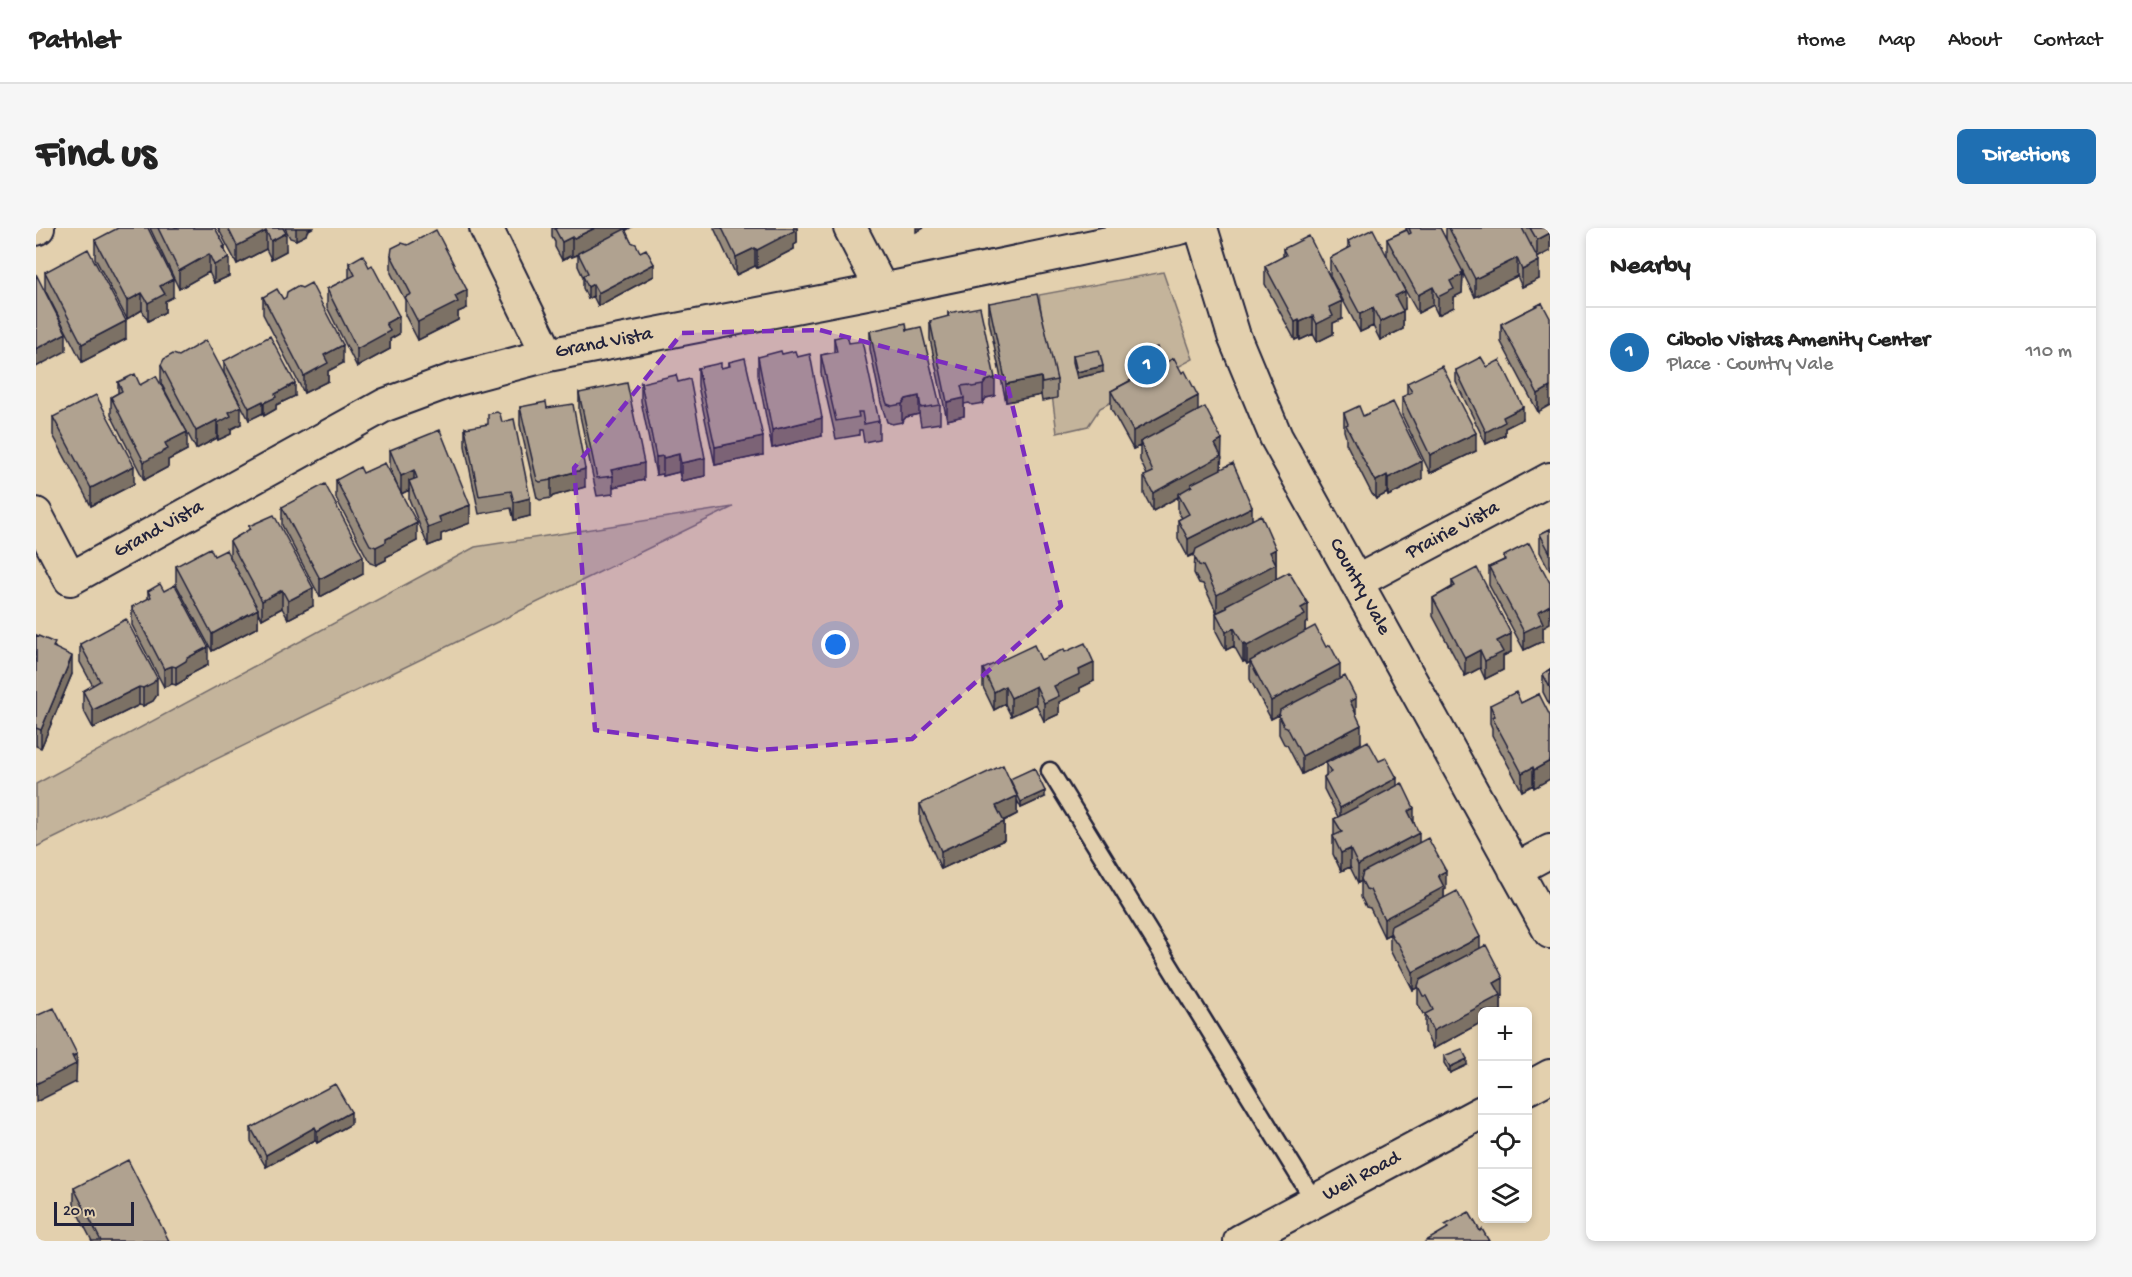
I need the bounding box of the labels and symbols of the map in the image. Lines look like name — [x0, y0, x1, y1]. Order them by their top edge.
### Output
street label: Grand Vista — [553, 323, 656, 365]
pin: 1 — [1128, 342, 1166, 388]
street label: Grand Vista — [110, 496, 209, 564]
street label: Prairie Vista — [1402, 496, 1504, 566]
street label: Country Vale — [1323, 535, 1395, 640]
your location — [821, 630, 850, 659]
street label: Weil Road — [1319, 1146, 1407, 1207]
scale bar — [54, 1199, 134, 1226]

